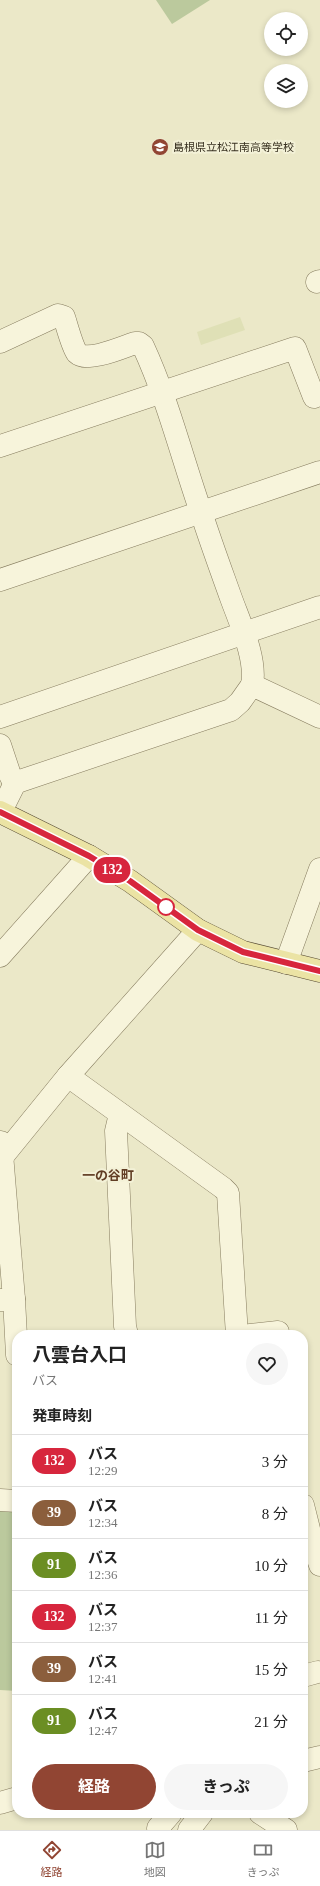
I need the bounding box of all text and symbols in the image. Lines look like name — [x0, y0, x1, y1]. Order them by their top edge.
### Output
map controls — [264, 12, 308, 108]
button: locate — [264, 12, 308, 56]
button: layers — [264, 64, 308, 108]
school or university icon: 島根県立松江南高等学校 — [150, 137, 170, 157]
place label: 島根県立松江南高等学校 — [173, 141, 294, 153]
line badge: 132 — [89, 857, 135, 883]
text: 132 — [102, 862, 123, 877]
unlabelled marker — [157, 898, 175, 916]
district label: 一の谷町 — [82, 1168, 134, 1183]
button: heart — [246, 1343, 288, 1385]
text: 八雲台入口 — [32, 1344, 127, 1365]
text: バス — [32, 1373, 58, 1388]
text: 発車時刻 — [32, 1408, 92, 1424]
text: バス — [88, 1446, 118, 1462]
text: 132 — [44, 1453, 65, 1468]
text: 3 分 — [262, 1454, 288, 1470]
text: 12:29 — [88, 1463, 118, 1478]
text: バス — [88, 1498, 118, 1514]
text: 39 — [47, 1505, 61, 1520]
text: 8 分 — [262, 1506, 288, 1522]
text: 12:34 — [88, 1515, 118, 1530]
text: バス — [88, 1550, 118, 1566]
text: 91 — [47, 1557, 61, 1572]
text: 10 分 — [254, 1558, 288, 1574]
text: 12:36 — [88, 1567, 118, 1582]
text: バス — [88, 1602, 118, 1618]
text: 132 — [44, 1609, 65, 1624]
text: 11 分 — [255, 1610, 288, 1626]
text: 12:37 — [88, 1619, 118, 1634]
text: バス — [88, 1654, 118, 1670]
text: 39 — [47, 1661, 61, 1676]
text: 15 分 — [254, 1662, 288, 1678]
text: 12:41 — [88, 1671, 118, 1686]
text: バス — [88, 1706, 118, 1722]
text: 91 — [47, 1713, 61, 1728]
text: 21 分 — [254, 1714, 288, 1730]
text: 12:47 — [88, 1723, 118, 1738]
button: 経路 — [32, 1764, 156, 1810]
button: きっぷ — [164, 1764, 288, 1810]
tab: 経路 — [41, 1839, 63, 1879]
tab: 地図 — [144, 1839, 166, 1879]
tab: きっぷ — [247, 1839, 279, 1879]

